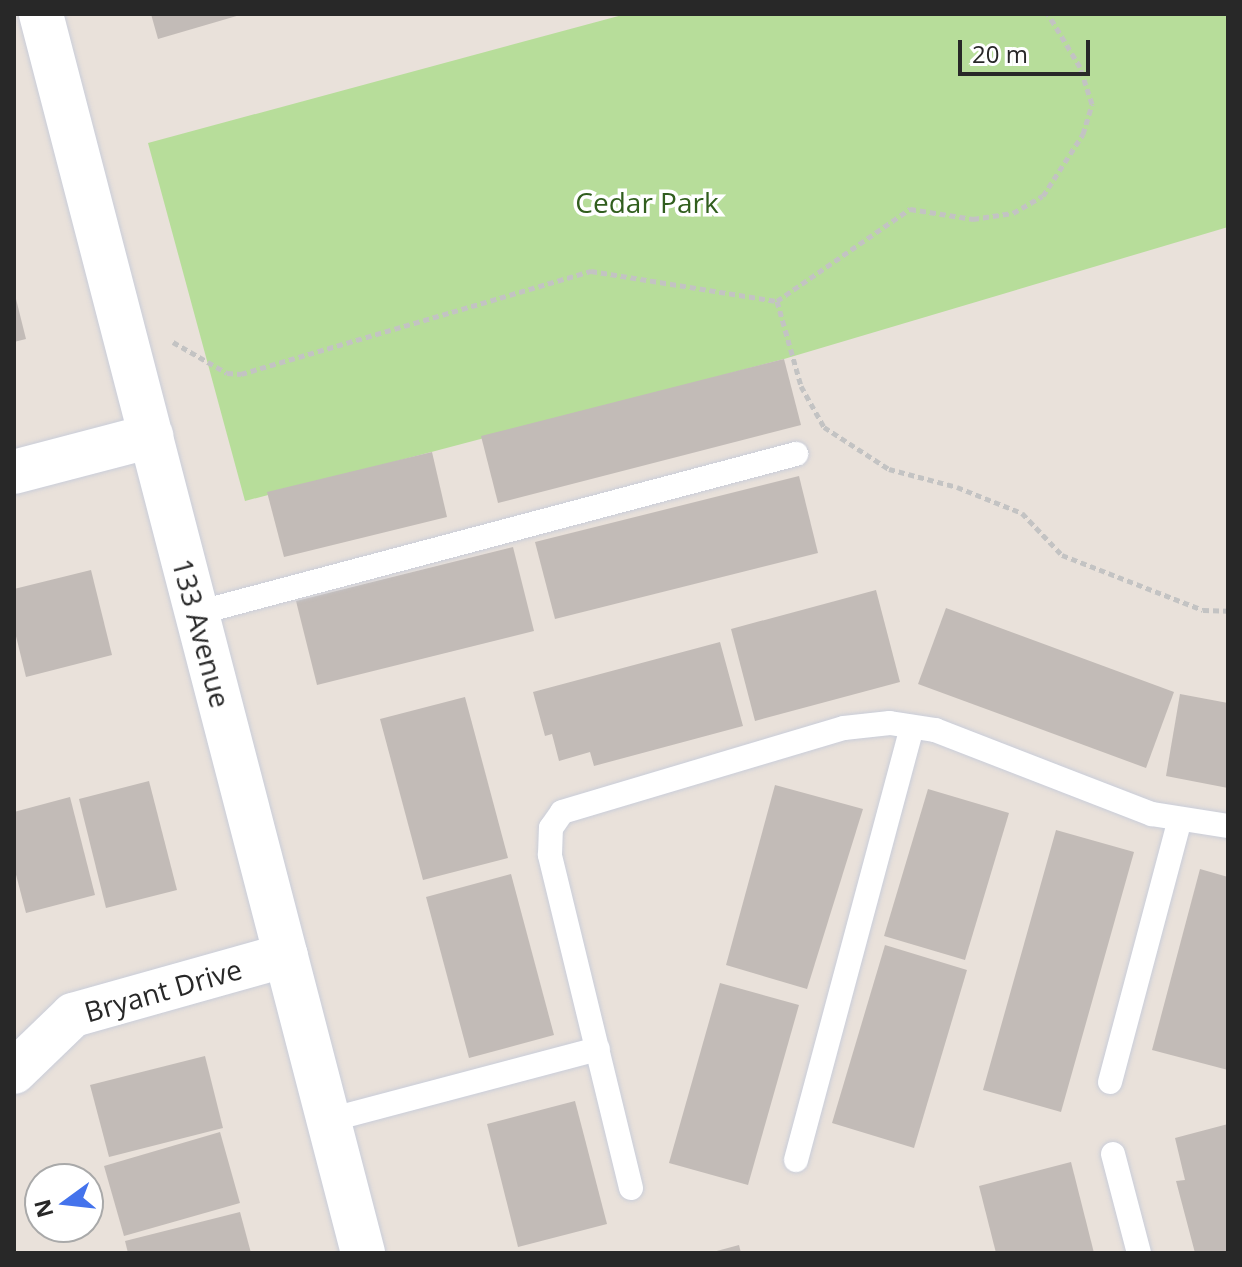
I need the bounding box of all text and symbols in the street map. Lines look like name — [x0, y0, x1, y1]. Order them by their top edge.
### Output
scale bar — [962, 24, 1094, 74]
text: 20 m — [972, 37, 1028, 70]
park label: Cedar Park — [575, 185, 719, 219]
street label: 133 Avenue — [166, 555, 238, 711]
street label: Bryant Drive — [80, 952, 246, 1028]
north arrow — [24, 1163, 104, 1243]
text: N — [26, 1196, 60, 1221]

